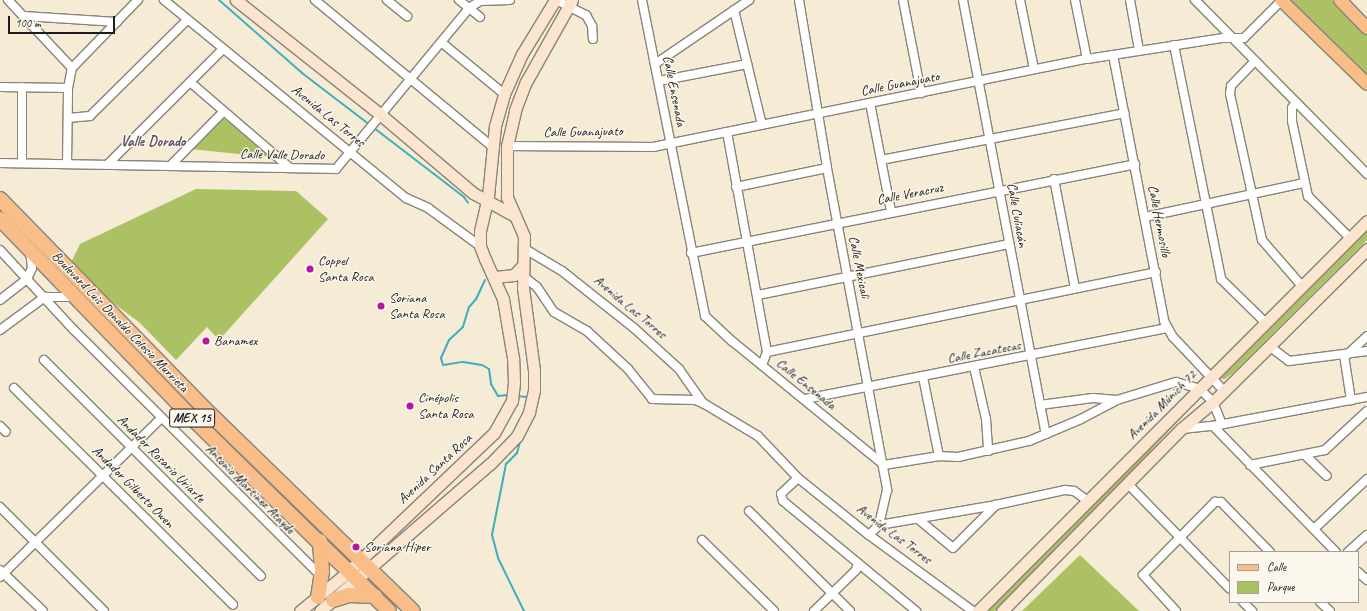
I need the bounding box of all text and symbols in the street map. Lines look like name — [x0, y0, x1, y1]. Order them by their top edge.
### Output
scale bar — [10, 8, 117, 34]
text: 100 m — [15, 15, 41, 31]
street label: Calle Ensenada — [659, 54, 689, 128]
street label: Calle Guanajuato — [860, 68, 940, 100]
street label: Avenida Las Torres — [288, 81, 368, 151]
street label: Calle Guanajuato — [544, 123, 622, 141]
district label: Valle Dorado — [121, 133, 185, 151]
street label: Calle Valle Dorado — [240, 146, 324, 164]
street label: Calle Veracruz — [876, 179, 944, 209]
street label: Calle Culiacán — [1003, 181, 1031, 249]
street label: Calle Hermosillo — [1144, 183, 1174, 259]
street label: Calle Mexicali — [845, 234, 873, 300]
street label: Boulevard Luis Donaldo Colosio Murrieta — [48, 248, 192, 396]
place label: Coppel Santa Rosa — [318, 253, 373, 286]
marker: Coppel Santa Rosa — [305, 264, 315, 274]
street label: Avenida Las Torres — [590, 272, 670, 342]
place label: Soriana Santa Rosa — [389, 290, 444, 322]
marker: Soriana Santa Rosa — [376, 301, 386, 311]
place label: Banamex — [214, 333, 257, 349]
marker: Banamex — [201, 336, 211, 346]
street label: Calle Zacatecas — [946, 337, 1022, 367]
street label: Calle Ensenada — [773, 355, 839, 413]
street label: Avenida Múnich 72 — [1124, 367, 1200, 443]
place label: Cinépolis Santa Rosa — [418, 390, 473, 422]
marker: Cinépolis Santa Rosa — [405, 401, 415, 411]
road number: MEX 15 — [169, 407, 215, 429]
street label: Andador Rosario Uriarte — [114, 412, 208, 506]
street label: Avenida Santa Rosa — [394, 430, 476, 508]
street label: Antonio Martinez Atayde — [202, 441, 298, 537]
street label: Andador Gilberto Owen — [88, 442, 178, 532]
street label: Avenida Las Torres — [853, 500, 935, 568]
place label: Soriana Hiper — [364, 539, 430, 555]
marker: Soriana Hiper — [351, 542, 361, 552]
legend — [1229, 551, 1359, 603]
text: Calle — [1267, 559, 1286, 575]
text: Parque — [1267, 579, 1295, 595]

